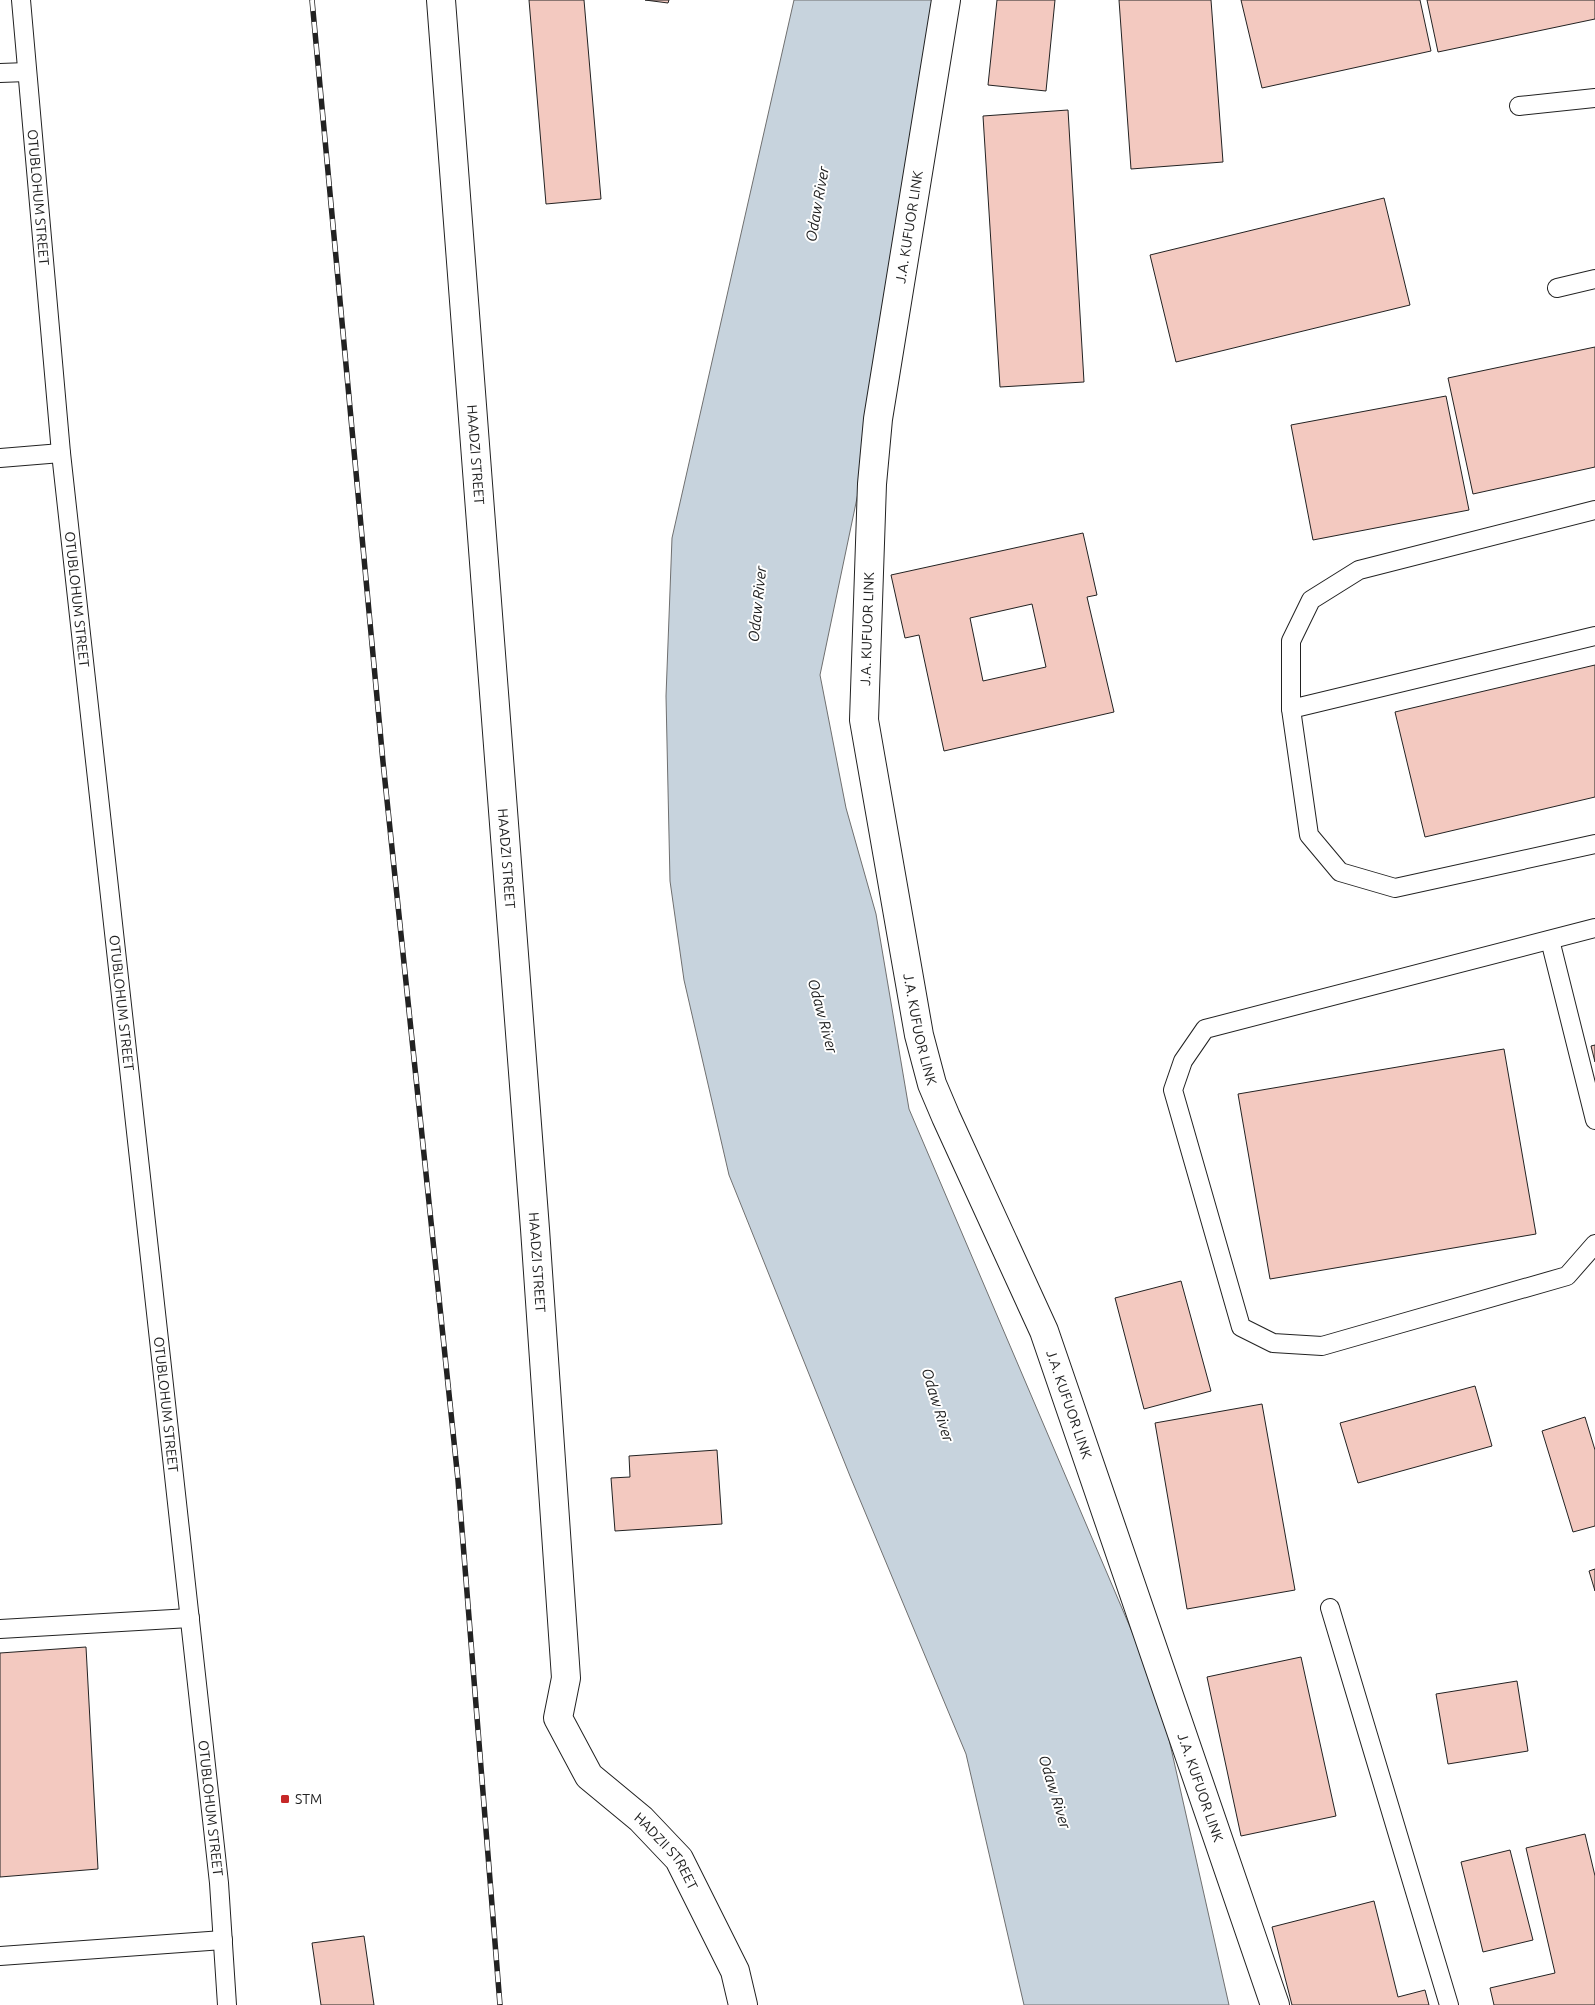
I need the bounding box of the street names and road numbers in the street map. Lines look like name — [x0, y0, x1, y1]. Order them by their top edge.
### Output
street label: OTUBLOHUM STREET — [24, 129, 52, 266]
street label: J.A. KUFUOR LINK — [892, 169, 926, 284]
street label: HAADZI STREET — [464, 404, 488, 506]
street label: OTUBLOHUM STREET — [62, 531, 93, 668]
street label: J.A. KUFUOR LINK — [857, 571, 877, 686]
street label: HAADZI STREET — [495, 808, 518, 909]
street label: OTUBLOHUM STREET — [106, 934, 137, 1072]
street label: J.A. KUFUOR LINK — [900, 972, 940, 1087]
street label: HAADZI STREET — [526, 1212, 549, 1313]
street label: OTUBLOHUM STREET — [151, 1336, 182, 1473]
street label: J.A. KUFUOR LINK — [1043, 1348, 1095, 1461]
street label: J.A. KUFUOR LINK — [1174, 1731, 1227, 1844]
street label: OTUBLOHUM STREET — [195, 1739, 226, 1877]
street label: HADZII STREET — [631, 1809, 701, 1893]

